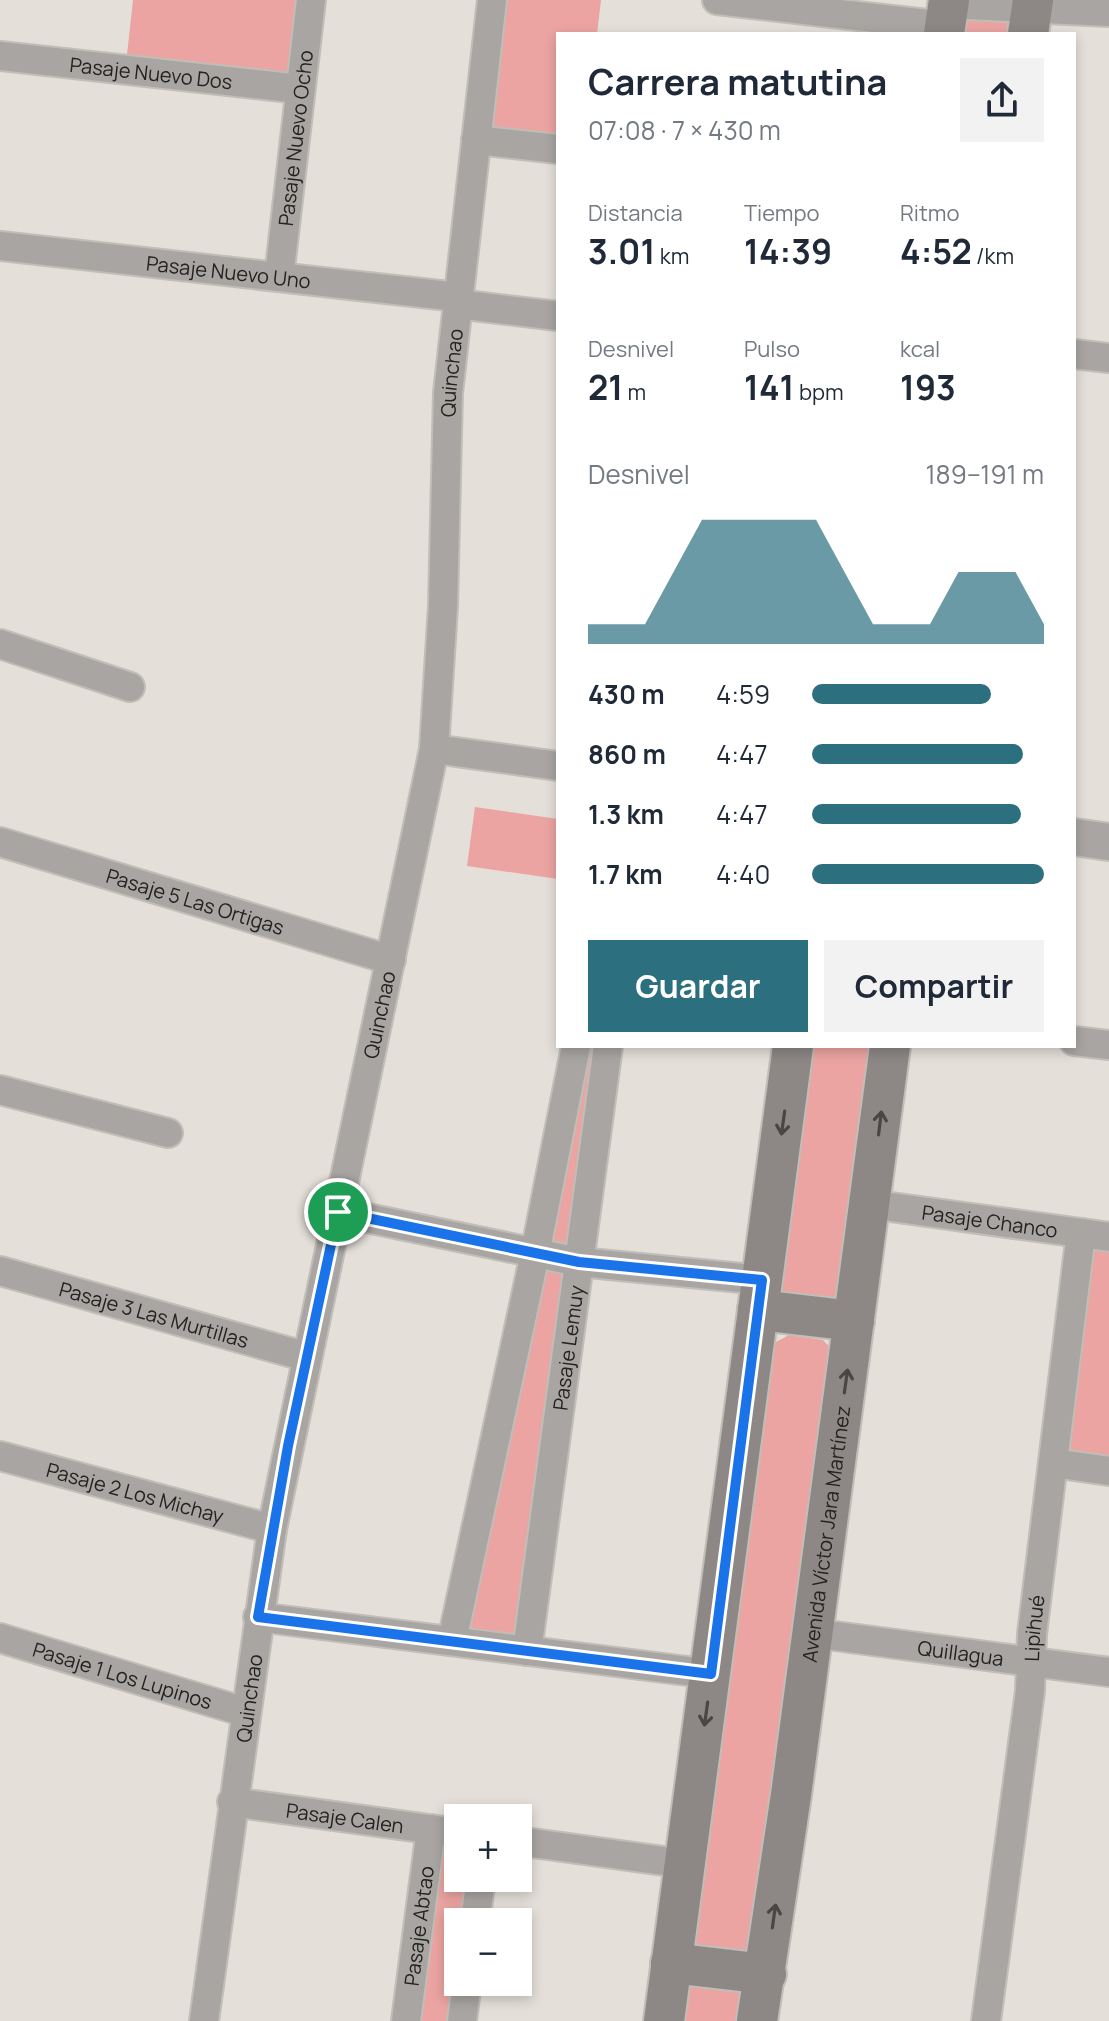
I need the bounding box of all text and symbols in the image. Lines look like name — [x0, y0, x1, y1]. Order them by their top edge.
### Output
street label: Pasaje Nuevo Ocho — [272, 48, 319, 227]
street label: Pasaje Nuevo Dos — [68, 50, 234, 95]
text: Carrera matutina — [588, 57, 887, 106]
button: share — [960, 58, 1044, 142]
text: 07:08 · 7 × 430 m — [588, 112, 781, 148]
text: Distancia — [588, 198, 683, 228]
text: Tiempo — [744, 198, 819, 228]
text: Ritmo — [900, 198, 959, 228]
text: 3.01 — [588, 228, 655, 274]
text: 14:39 — [744, 228, 832, 274]
text: 4:52 — [900, 228, 972, 274]
text: km — [655, 241, 689, 271]
text: /km — [972, 241, 1014, 271]
street label: Pasaje Nuevo Uno — [145, 249, 312, 294]
street label: Quinchao — [434, 327, 469, 417]
text: Desnivel — [588, 334, 674, 364]
text: Pulso — [744, 334, 800, 364]
text: kcal — [900, 334, 940, 364]
text: 21 — [588, 364, 623, 410]
text: 141 — [744, 364, 794, 410]
text: 193 — [900, 364, 956, 410]
text: m — [623, 377, 646, 407]
text: bpm — [794, 377, 844, 407]
text: Desnivel — [588, 456, 690, 492]
text: 189–191 m — [925, 456, 1044, 492]
text: 430 m — [588, 676, 665, 712]
text: 4:59 — [716, 676, 770, 712]
text: 860 m — [588, 736, 666, 772]
text: 4:47 — [716, 736, 767, 772]
text: 1.3 km — [588, 796, 664, 832]
text: 4:47 — [716, 796, 767, 832]
text: 1.7 km — [588, 856, 663, 892]
text: 4:40 — [716, 856, 770, 892]
street label: Pasaje 5 Las Ortigas — [103, 861, 287, 940]
button: Guardar — [588, 940, 808, 1032]
button: Compartir — [824, 940, 1044, 1032]
street label: Quinchao — [357, 968, 401, 1061]
one-way arrow — [775, 1110, 790, 1135]
one-way arrow — [873, 1111, 888, 1137]
pin — [304, 1178, 372, 1246]
icon: arrive — [316, 1190, 360, 1234]
street label: Pasaje Chanco — [920, 1198, 1060, 1243]
street label: Pasaje 3 Las Murtillas — [56, 1275, 252, 1354]
street label: Pasaje Lemuy — [546, 1283, 589, 1412]
one-way arrow — [839, 1369, 854, 1394]
street label: Avenida Víctor Jara Martínez — [795, 1404, 856, 1664]
street label: Pasaje 2 Los Michay — [44, 1456, 227, 1529]
street label: Lipihué — [1018, 1593, 1050, 1662]
street label: Quillagua — [916, 1634, 1005, 1672]
street label: Pasaje 1 Los Lupinos — [30, 1635, 215, 1715]
street label: Quinchao — [229, 1652, 268, 1744]
one-way arrow — [698, 1700, 713, 1727]
street label: Pasaje Calen — [284, 1796, 405, 1839]
map controls — [444, 1804, 532, 1996]
button: + — [444, 1804, 532, 1892]
street label: Pasaje Abtao — [397, 1864, 440, 1987]
one-way arrow — [767, 1904, 782, 1930]
button: − — [444, 1908, 532, 1996]

